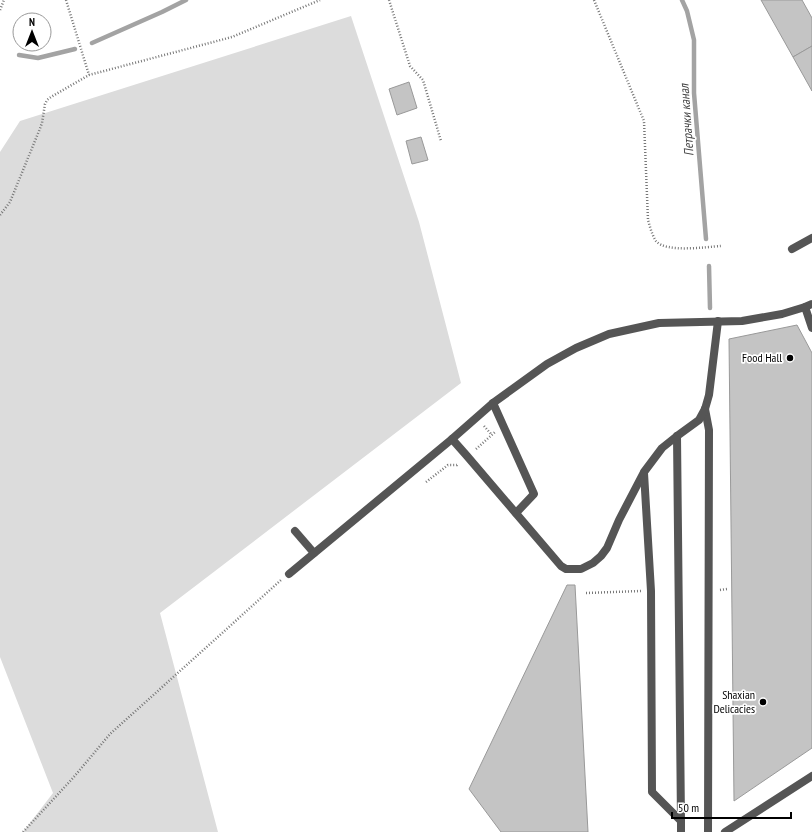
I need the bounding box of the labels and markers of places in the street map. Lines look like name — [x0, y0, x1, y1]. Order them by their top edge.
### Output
place label: Food Hall — [742, 350, 782, 365]
marker: Food Hall — [785, 353, 795, 363]
place label: Shaxian Delicacies — [713, 687, 755, 716]
marker: Shaxian Delicacies — [758, 697, 768, 707]

